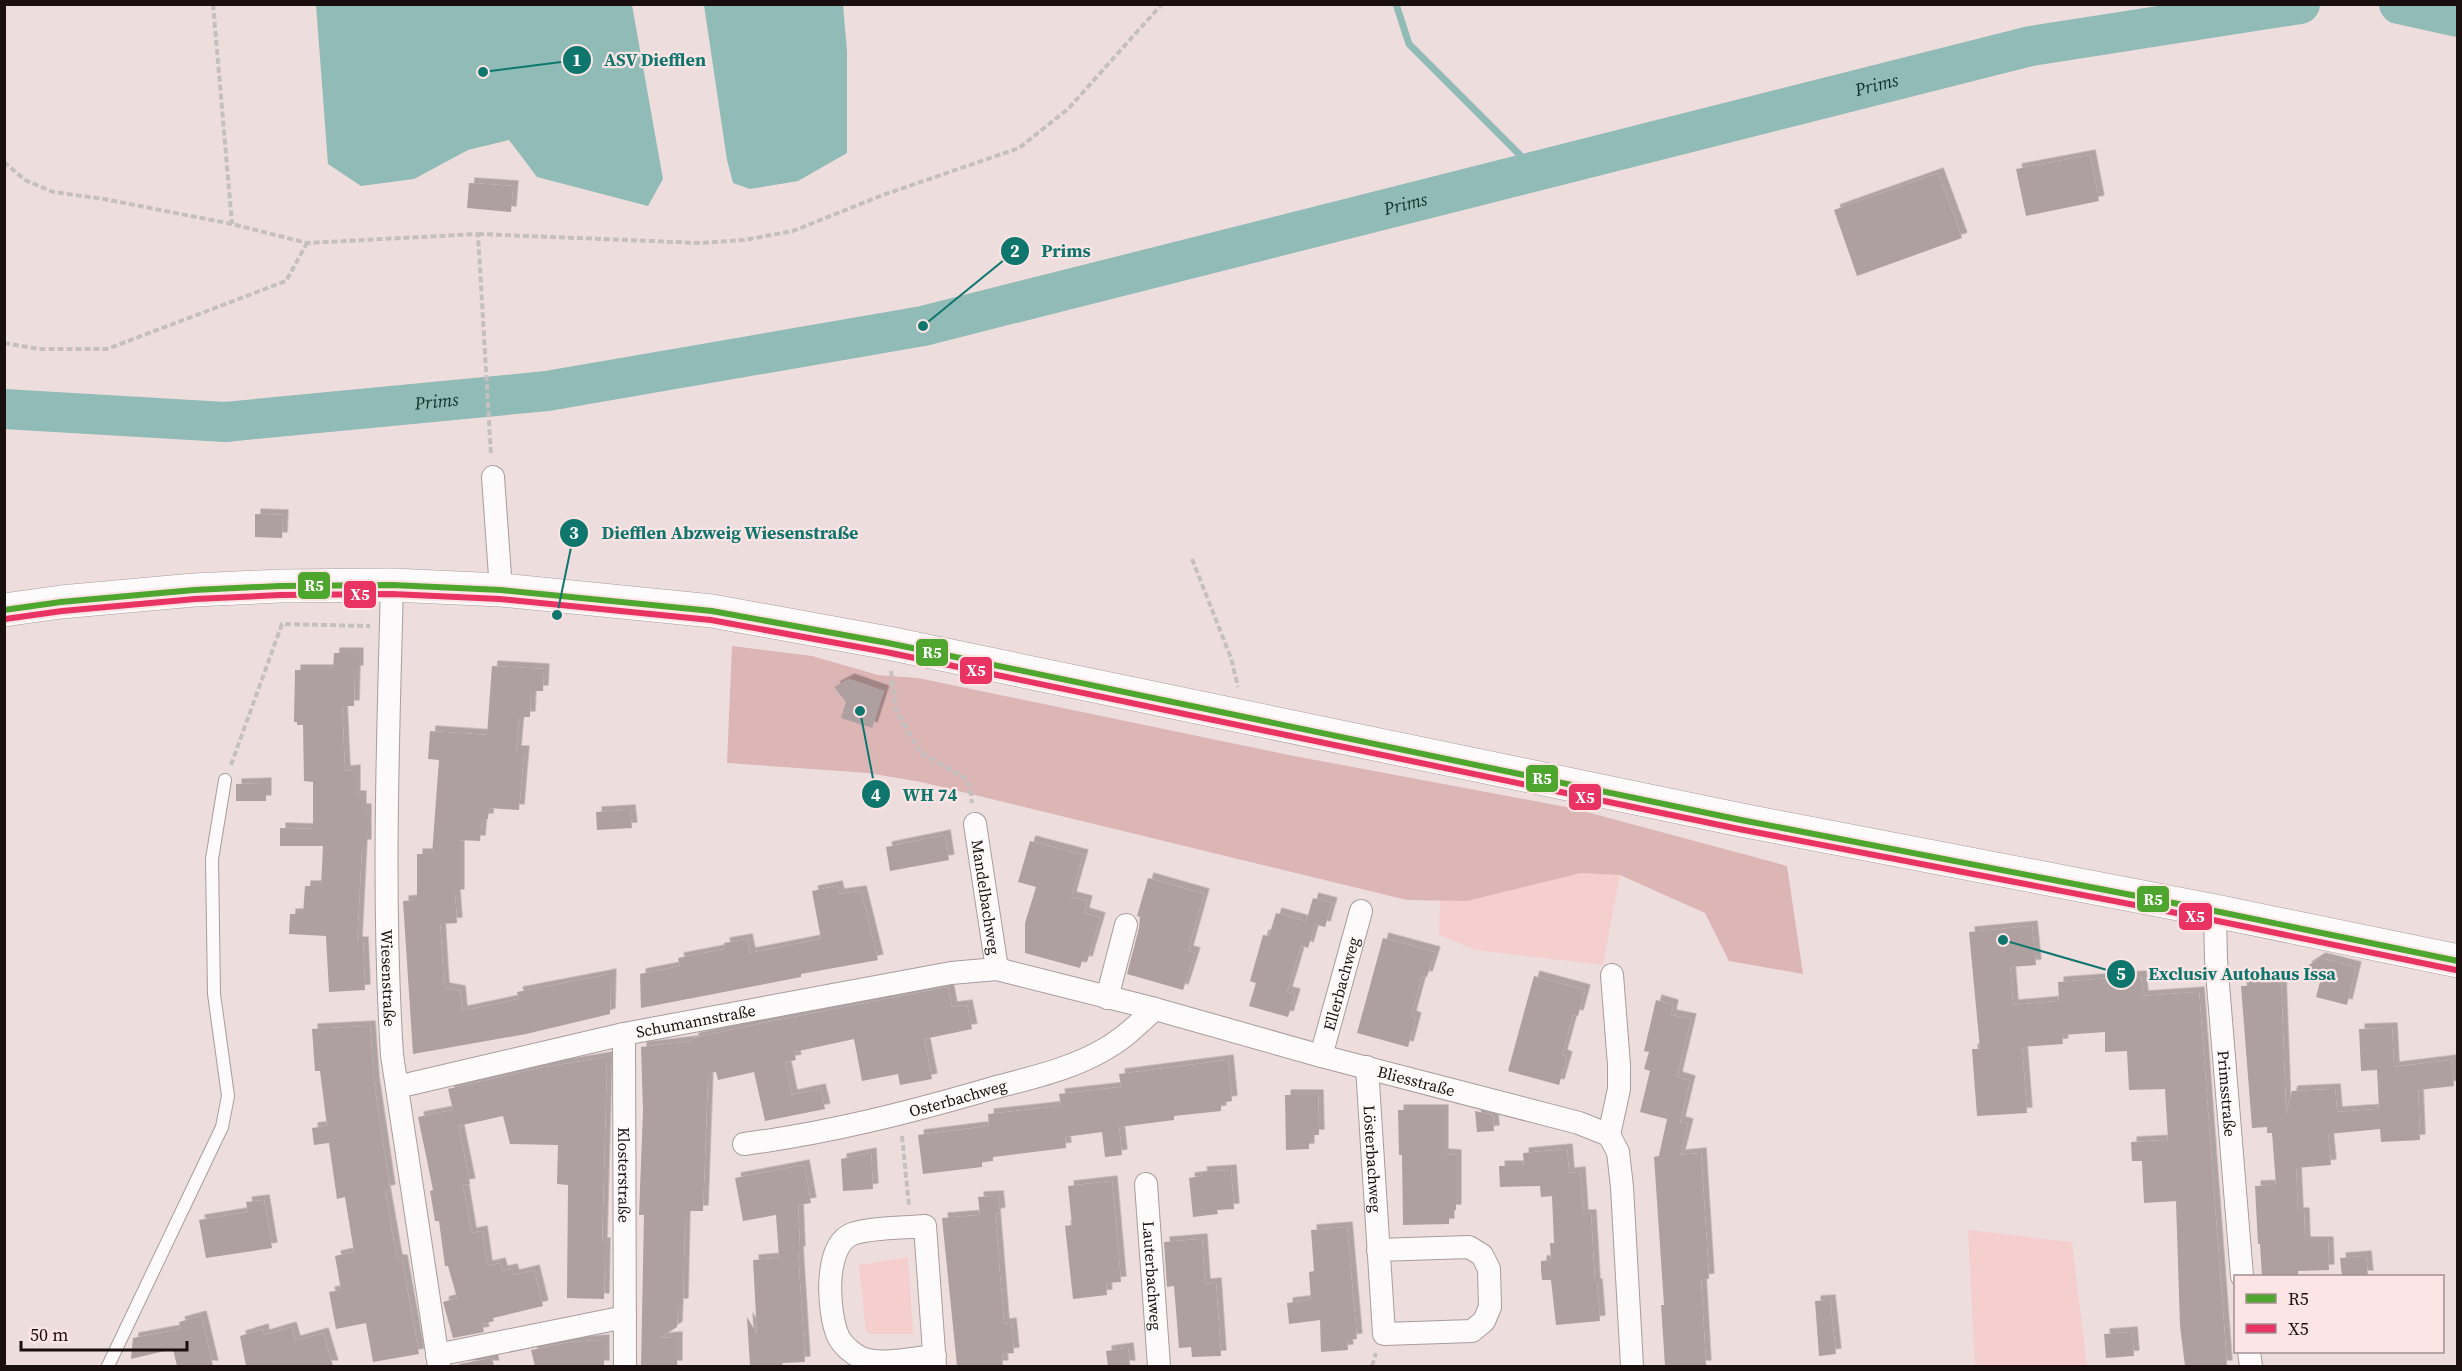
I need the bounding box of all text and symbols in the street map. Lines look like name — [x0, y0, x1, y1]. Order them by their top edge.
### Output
callout: ASV Diefflen — [562, 42, 719, 78]
text: 1 — [572, 47, 582, 72]
text: ASV Diefflen — [604, 47, 706, 72]
water label: Prims — [1851, 67, 1901, 102]
water label: Prims — [1380, 186, 1430, 221]
callout: Prims — [1000, 233, 1103, 269]
text: 2 — [1010, 238, 1020, 263]
text: Prims — [1041, 238, 1091, 263]
water label: Prims — [413, 387, 460, 416]
callout: Diefflen Abzweig Wiesenstraße — [559, 515, 871, 551]
text: 3 — [569, 520, 579, 545]
text: Diefflen Abzweig Wiesenstraße — [602, 520, 858, 545]
line badge: R5 — [297, 571, 331, 600]
text: R5 — [304, 574, 324, 596]
line badge: X5 — [343, 580, 377, 609]
text: X5 — [350, 583, 370, 605]
line badge: R5 — [915, 638, 949, 667]
text: R5 — [922, 641, 942, 663]
line badge: X5 — [959, 656, 993, 685]
text: X5 — [966, 659, 986, 681]
line badge: R5 — [1525, 764, 1559, 793]
text: R5 — [1532, 767, 1552, 789]
callout: WH 74 — [861, 776, 969, 812]
text: 4 — [871, 782, 881, 807]
text: WH 74 — [903, 782, 958, 807]
line badge: X5 — [1568, 783, 1602, 811]
text: X5 — [1575, 786, 1595, 808]
street label: Mandelbachweg — [967, 838, 1006, 956]
line badge: R5 — [2136, 885, 2170, 913]
text: R5 — [2143, 888, 2163, 910]
line badge: X5 — [2178, 902, 2213, 931]
text: X5 — [2185, 905, 2205, 927]
street label: Wiesenstraße — [376, 929, 401, 1027]
street label: Ellerbachweg — [1318, 934, 1364, 1033]
callout: Exclusiv Autohaus Issa — [2106, 956, 2348, 992]
text: 5 — [2116, 961, 2126, 986]
text: Exclusiv Autohaus Issa — [2148, 961, 2336, 986]
street label: Schumannstraße — [634, 999, 757, 1043]
street label: Primsstraße — [2212, 1049, 2242, 1138]
street label: Bliesstraße — [1375, 1060, 1457, 1101]
street label: Osterbachweg — [907, 1074, 1009, 1122]
street label: Lösterbachweg — [1358, 1104, 1387, 1213]
street label: Klosterstraße — [613, 1127, 636, 1223]
street label: Lauterbachweg — [1138, 1220, 1167, 1331]
legend — [2234, 1275, 2444, 1353]
text: R5 — [2288, 1286, 2309, 1311]
scale bar — [21, 1314, 188, 1352]
text: X5 — [2288, 1316, 2309, 1341]
text: 50 m — [30, 1322, 68, 1347]

